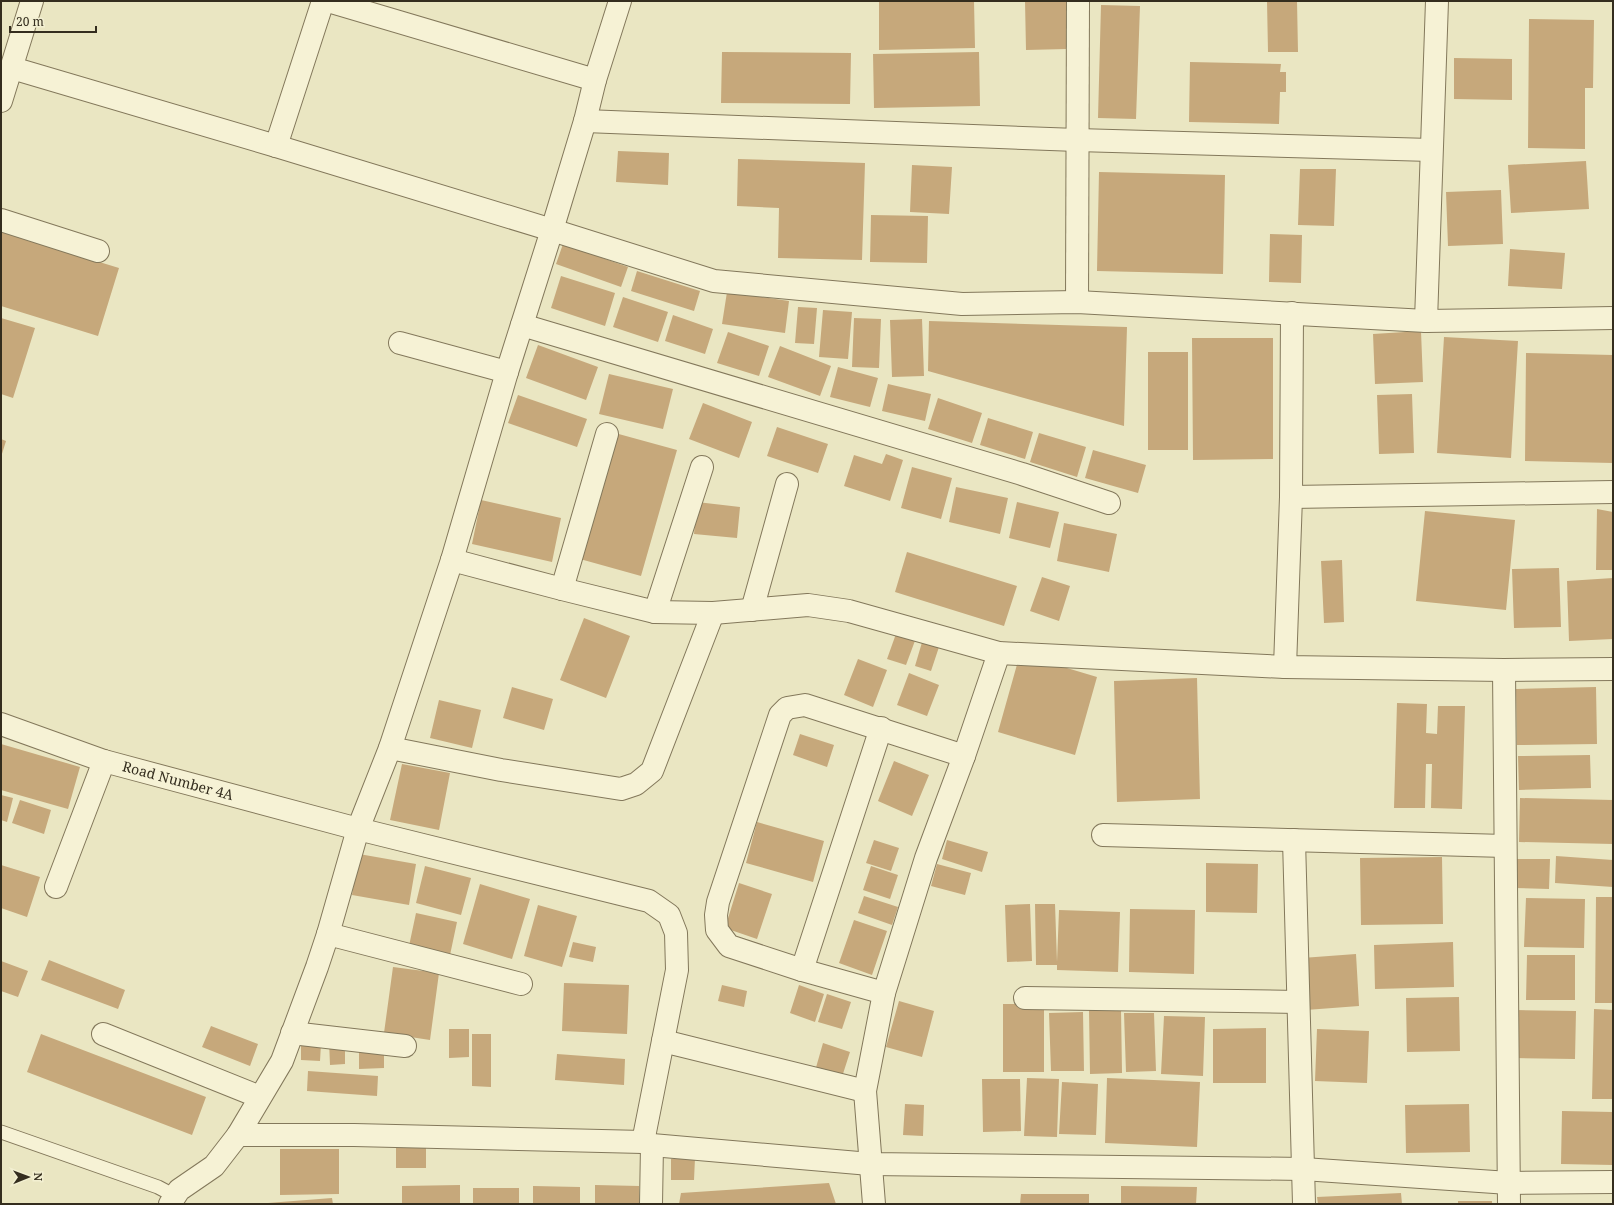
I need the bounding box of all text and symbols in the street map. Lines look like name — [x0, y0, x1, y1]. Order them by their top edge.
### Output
scale bar — [10, 8, 96, 34]
text: 20 m — [16, 13, 44, 30]
street label: Road Number 4A — [120, 756, 236, 804]
north arrow — [8, 1157, 48, 1197]
text: N — [31, 1172, 46, 1182]

